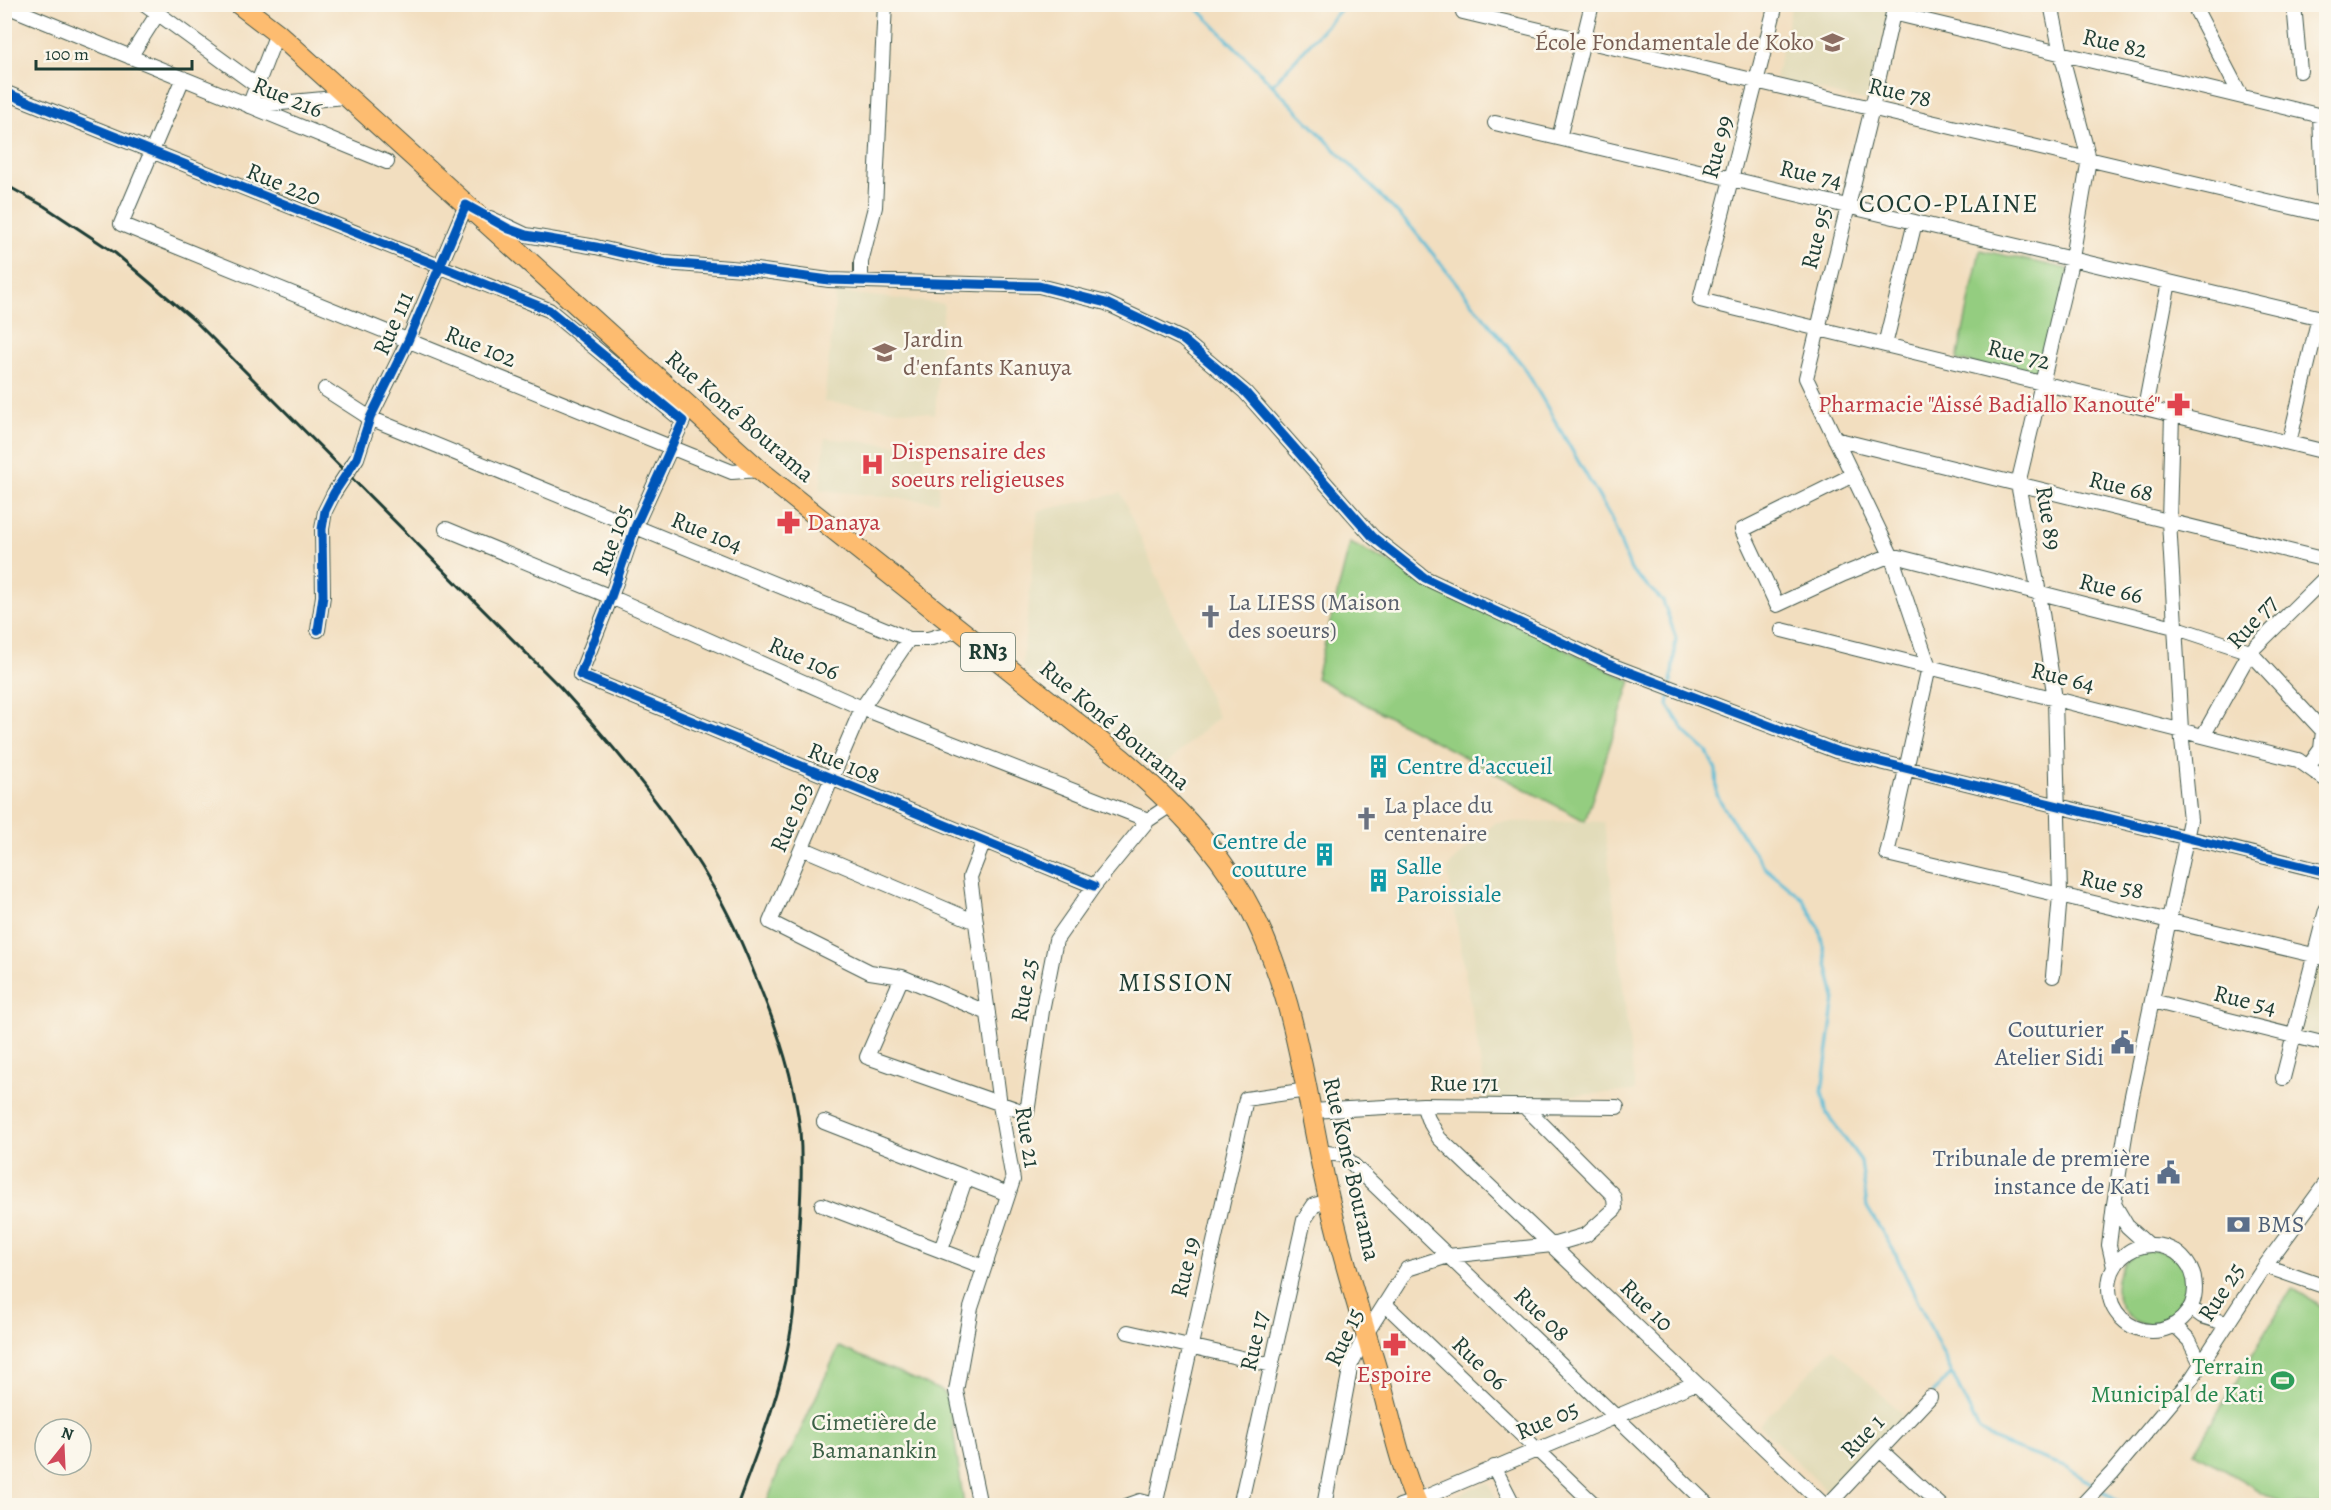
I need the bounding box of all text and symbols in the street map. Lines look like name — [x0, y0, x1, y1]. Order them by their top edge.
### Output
street label: Rue 82 — [2079, 20, 2151, 66]
place label: École Fondamentale de Koko — [1534, 26, 1814, 58]
school or university icon: École Fondamentale de Koko — [1819, 29, 1845, 55]
scale bar — [36, 33, 192, 71]
text: 100 m — [45, 42, 89, 66]
street label: Rue 216 — [248, 68, 328, 126]
street label: Rue 78 — [1865, 69, 1935, 115]
street label: Rue 99 — [1693, 112, 1741, 182]
street label: Rue 74 — [1777, 151, 1846, 197]
street label: Rue 220 — [242, 155, 326, 213]
district label: COCO-PLAINE — [1859, 186, 2039, 221]
street label: Rue 95 — [1793, 203, 1839, 273]
street label: Rue 111 — [365, 286, 421, 360]
street label: Rue 102 — [440, 317, 522, 375]
place label: Jardin d'enfants Kanuya — [903, 323, 1073, 383]
street label: Rue 72 — [1984, 331, 2054, 377]
school or university icon: Jardin d'enfants Kanuya — [872, 340, 898, 366]
street label: Rue Koné Bourama — [659, 342, 822, 490]
place label: Pharmacie "Aissé Badiallo Kanouté" — [1818, 388, 2161, 420]
pharmacy icon: Pharmacie "Aissé Badiallo Kanouté" — [2166, 391, 2192, 417]
place label: Dispensaire des soeurs religieuses — [891, 435, 1065, 495]
hospital icon: Dispensaire des soeurs religieuses — [860, 452, 886, 478]
street label: Rue 68 — [2086, 463, 2156, 509]
street label: Rue 89 — [2028, 483, 2070, 553]
street label: Rue 105 — [584, 500, 640, 580]
street label: Rue 104 — [667, 503, 748, 561]
place label: Danaya — [807, 506, 881, 538]
pharmacy icon: Danaya — [776, 509, 802, 535]
street label: Rue 66 — [2076, 565, 2146, 611]
place label: La LIESS (Maison des soeurs) — [1228, 586, 1400, 646]
street label: Rue 77 — [2219, 587, 2285, 656]
church icon: La LIESS (Maison des soeurs) — [1197, 603, 1223, 629]
street label: Rue 106 — [763, 628, 845, 688]
road number: RN3 — [961, 633, 1015, 671]
street label: Rue Koné Bourama — [1033, 652, 1198, 798]
street label: Rue 64 — [2028, 654, 2098, 700]
street label: Rue 108 — [803, 734, 885, 792]
place label: Centre d'accueil — [1397, 750, 1553, 782]
building icon: Centre d'accueil — [1366, 753, 1392, 779]
street label: Rue 103 — [762, 777, 820, 857]
place label: La place du centenaire — [1384, 789, 1493, 849]
church icon: La place du centenaire — [1353, 806, 1379, 832]
place label: Centre de couture — [1213, 825, 1307, 885]
building icon: Centre de couture — [1312, 842, 1338, 868]
place label: Salle Paroissiale — [1396, 850, 1501, 910]
street label: Rue 58 — [2077, 861, 2147, 907]
building icon: Salle Paroissiale — [1365, 867, 1391, 893]
street label: Rue 25 — [1003, 956, 1045, 1024]
district label: MISSION — [1118, 965, 1234, 1000]
street label: Rue 54 — [2210, 977, 2280, 1023]
place label: Couturier Atelier Sidi — [1994, 1013, 2104, 1073]
public building icon: Couturier Atelier Sidi — [2109, 1030, 2135, 1056]
street label: Rue 171 — [1430, 1067, 1498, 1099]
street label: Rue Koné Bourama — [1315, 1074, 1389, 1265]
street label: Rue 21 — [1007, 1104, 1049, 1170]
place label: Tribunale de première instance de Kati — [1933, 1142, 2150, 1202]
public building icon: Tribunale de première instance de Kati — [2155, 1159, 2181, 1185]
place label: BMS — [2257, 1208, 2304, 1240]
bank icon: BMS — [2226, 1211, 2252, 1237]
street label: Rue 19 — [1162, 1233, 1208, 1301]
street label: Rue 25 — [2190, 1256, 2252, 1328]
street label: Rue 10 — [1613, 1271, 1681, 1339]
street label: Rue 08 — [1507, 1279, 1577, 1349]
street label: Rue 15 — [1317, 1303, 1371, 1371]
street label: Rue 17 — [1232, 1307, 1277, 1374]
street label: Rue 06 — [1445, 1328, 1515, 1398]
pharmacy icon: Espoire — [1381, 1331, 1407, 1357]
place label: Terrain Municipal de Kati — [2091, 1350, 2264, 1410]
place label: Espoire — [1357, 1358, 1431, 1390]
sports icon: Terrain Municipal de Kati — [2269, 1367, 2295, 1393]
street label: Rue 05 — [1511, 1392, 1583, 1448]
park label: Cimetière de Bamanankin — [811, 1406, 937, 1466]
street label: Rue 1 — [1833, 1407, 1891, 1465]
north arrow — [33, 1417, 93, 1477]
text: N — [58, 1421, 77, 1446]

